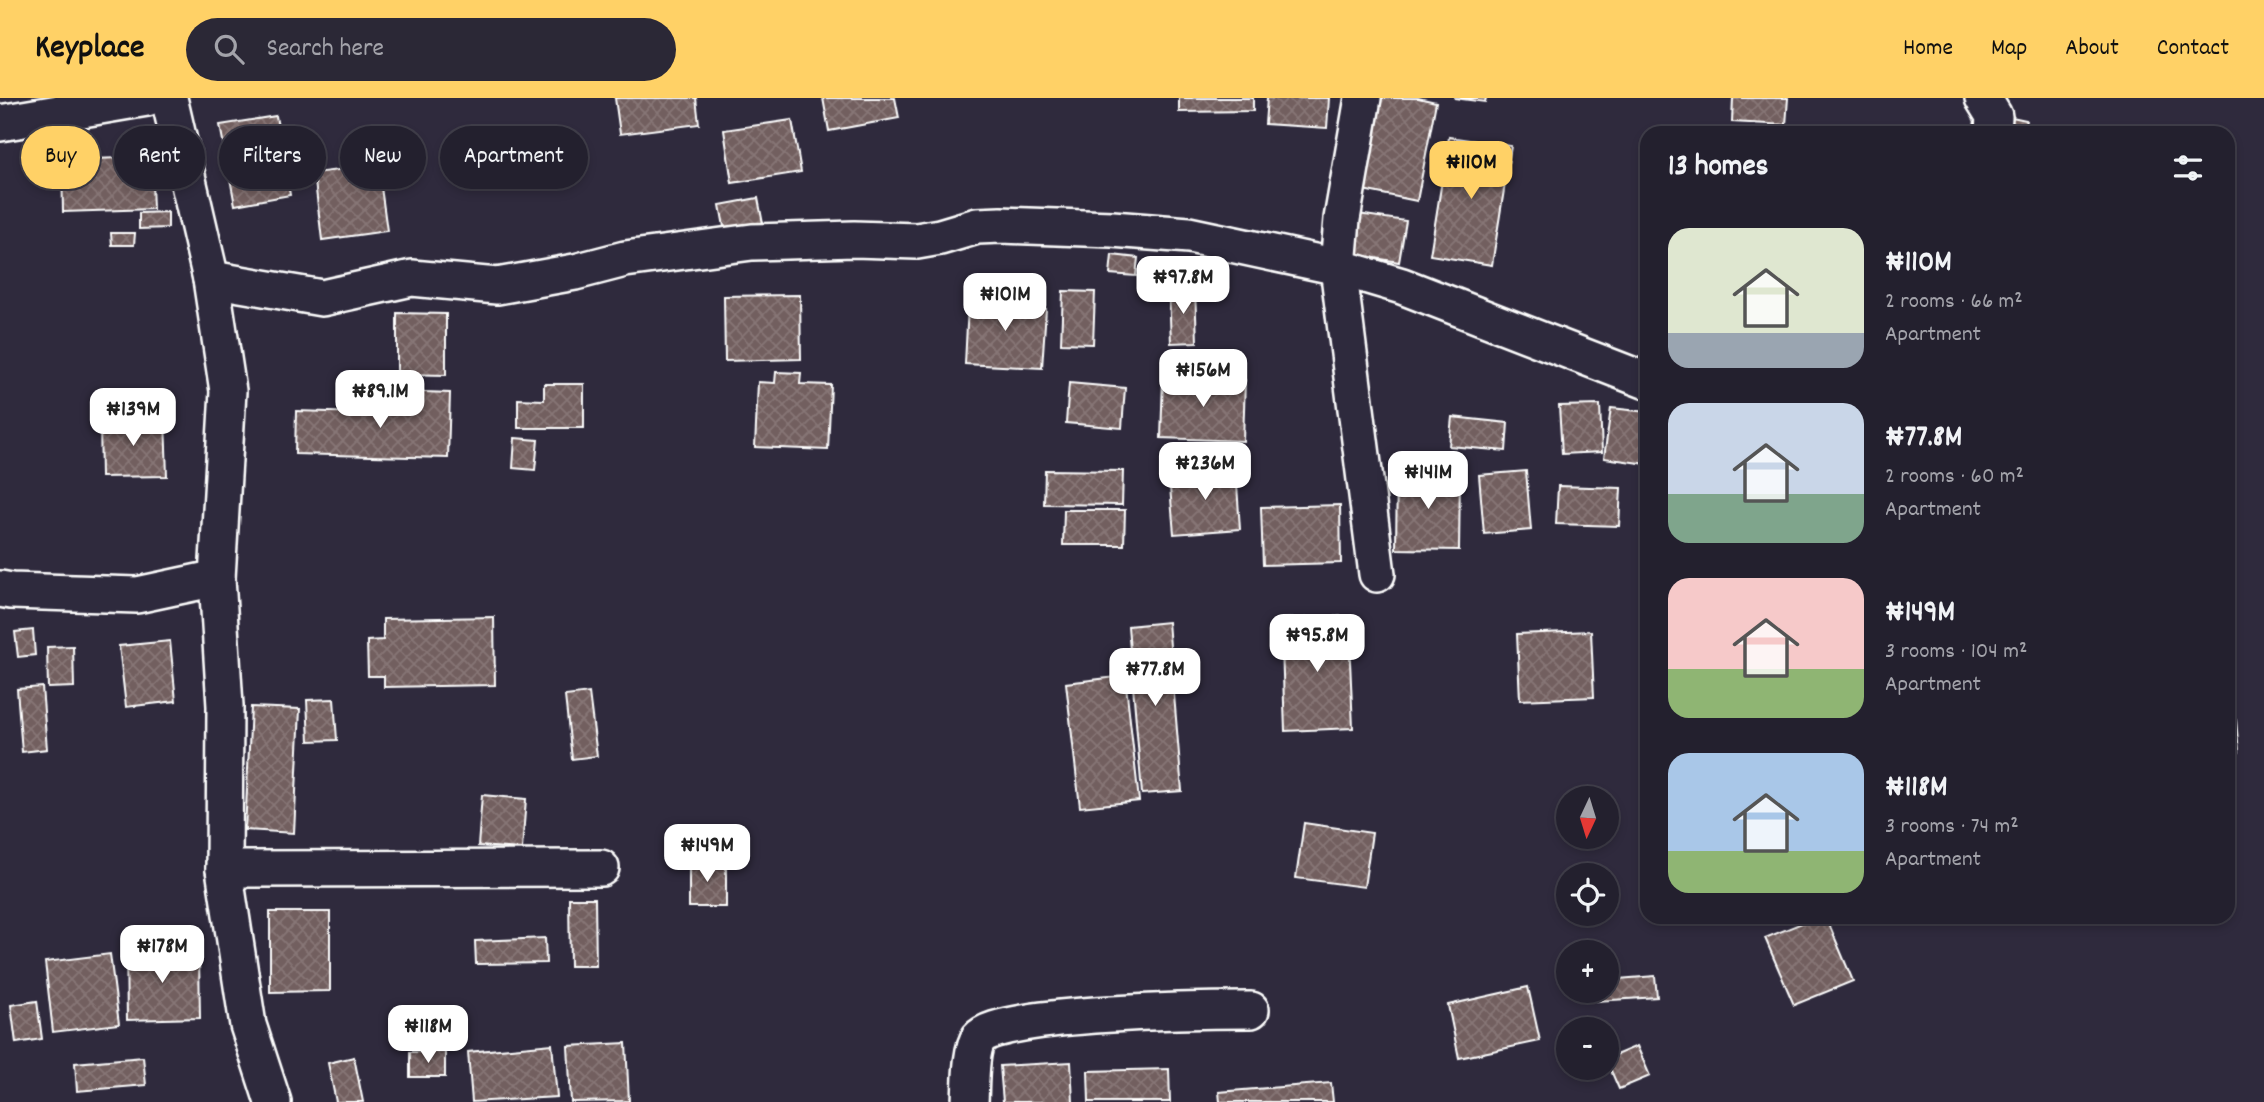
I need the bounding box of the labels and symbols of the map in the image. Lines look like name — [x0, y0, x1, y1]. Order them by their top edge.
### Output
pin: ₦110M — [1422, 141, 1520, 201]
pin: ₦97.8M — [1126, 256, 1240, 316]
pin: ₦101M — [956, 274, 1054, 333]
pin: ₦156M — [1154, 350, 1252, 409]
pin: ₦89.1M — [323, 370, 437, 430]
pin: ₦139M — [84, 388, 182, 448]
pin: ₦236M — [1156, 442, 1254, 502]
pin: ₦141M — [1379, 452, 1477, 511]
pin: ₦95.8M — [1260, 614, 1374, 674]
pin: ₦77.8M — [1098, 648, 1212, 708]
north arrow — [1556, 786, 1619, 849]
pin: ₦149M — [658, 824, 756, 884]
pin: ₦178M — [113, 926, 211, 985]
pin: ₦118M — [379, 1006, 477, 1065]

